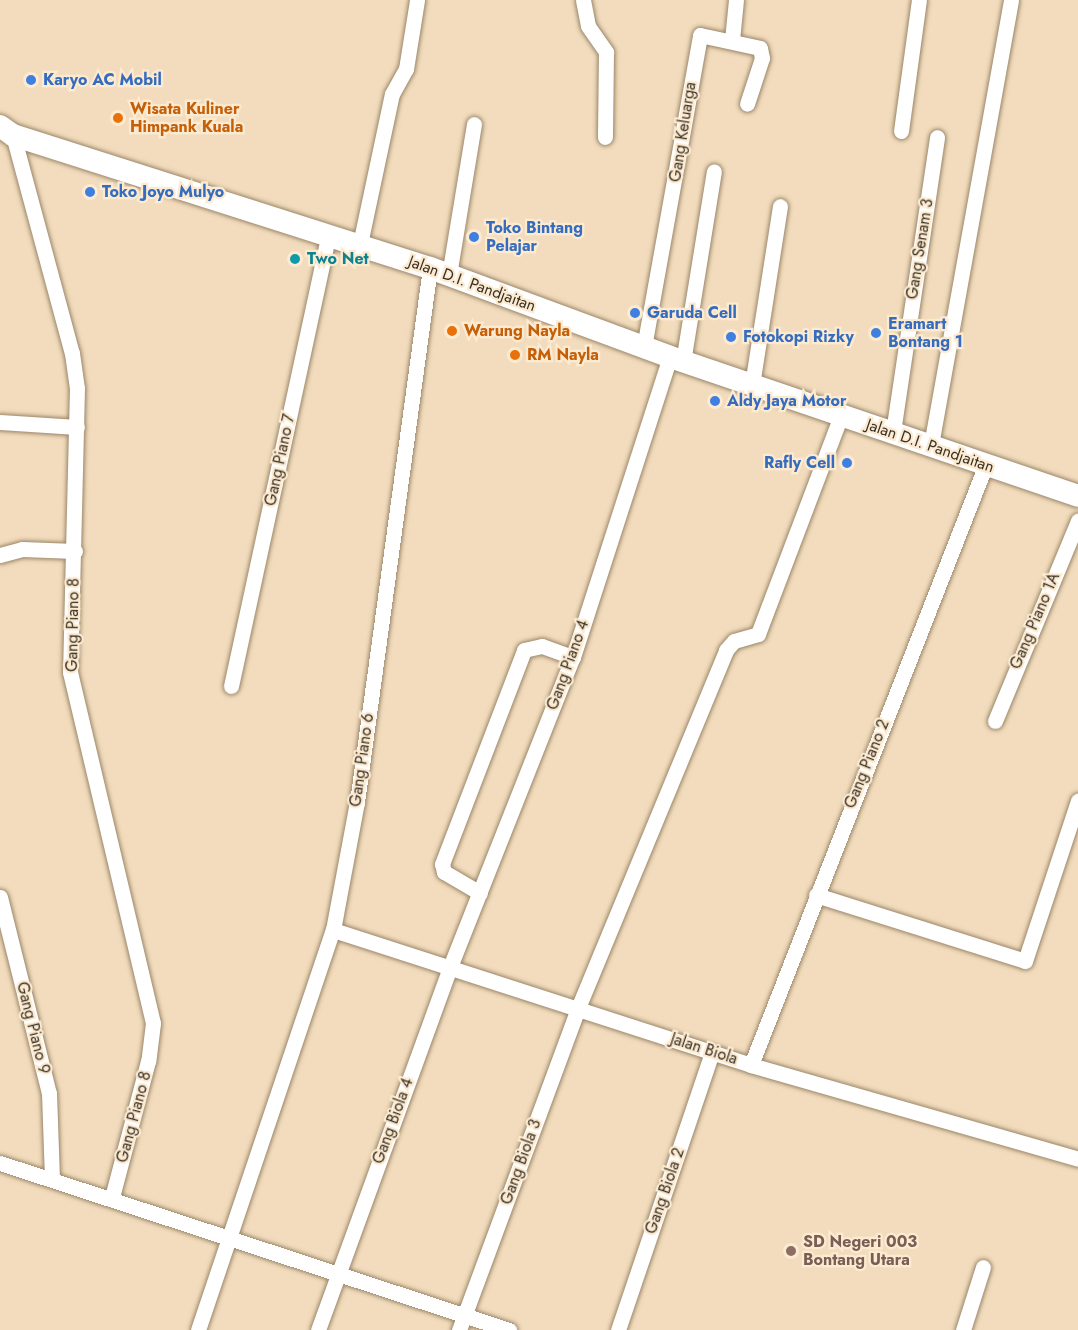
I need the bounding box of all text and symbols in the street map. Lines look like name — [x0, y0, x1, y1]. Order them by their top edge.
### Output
place label: Karyo AC Mobil — [43, 70, 162, 90]
marker: Karyo AC Mobil — [24, 73, 38, 87]
street label: Gang Keluarga — [666, 81, 700, 183]
place label: Wisata Kuliner Himpank Kuala — [130, 99, 243, 137]
marker: Wisata Kuliner Himpank Kuala — [111, 111, 125, 125]
place label: Toko Joyo Mulyo — [102, 182, 224, 202]
marker: Toko Joyo Mulyo — [83, 185, 97, 199]
street label: Gang Senam 3 — [903, 197, 937, 301]
place label: Toko Bintang Pelajar — [486, 218, 583, 256]
marker: Toko Bintang Pelajar — [467, 230, 481, 244]
place label: Two Net — [307, 249, 369, 269]
marker: Two Net — [288, 252, 302, 266]
street label: Jalan D.I. Pandjaitan — [406, 252, 538, 316]
place label: Garuda Cell — [647, 303, 737, 323]
marker: Garuda Cell — [628, 306, 642, 320]
place label: Eramart Bontang 1 — [888, 314, 963, 352]
place label: Warung Nayla — [464, 321, 570, 341]
marker: Warung Nayla — [445, 324, 459, 338]
marker: Eramart Bontang 1 — [869, 326, 883, 340]
place label: Fotokopi Rizky — [743, 327, 854, 347]
marker: Fotokopi Rizky — [724, 330, 738, 344]
place label: RM Nayla — [527, 345, 599, 365]
marker: RM Nayla — [508, 348, 522, 362]
place label: Aldy Jaya Motor — [727, 391, 846, 411]
marker: Aldy Jaya Motor — [708, 394, 722, 408]
street label: Gang Piano 7 — [261, 412, 299, 508]
street label: Jalan D.I. Pandjaitan — [863, 415, 997, 477]
place label: Rafly Cell — [764, 453, 835, 473]
marker: Rafly Cell — [840, 456, 854, 470]
street label: Gang Piano 1A — [1006, 570, 1064, 672]
street label: Gang Piano 8 — [63, 578, 83, 672]
street label: Gang Piano 4 — [543, 617, 593, 713]
street label: Gang Piano 6 — [346, 712, 378, 808]
street label: Gang Piano 2 — [840, 717, 894, 811]
street label: Gang Piano 9 — [12, 980, 54, 1076]
street label: Jalan Biola — [668, 1029, 740, 1069]
street label: Gang Piano 8 — [113, 1069, 155, 1165]
street label: Gang Biola 4 — [369, 1076, 417, 1166]
street label: Gang Biola 3 — [497, 1117, 545, 1207]
street label: Gang Biola 2 — [641, 1146, 689, 1236]
place label: SD Negeri 003 Bontang Utara — [803, 1232, 917, 1270]
marker: SD Negeri 003 Bontang Utara — [784, 1244, 798, 1258]

